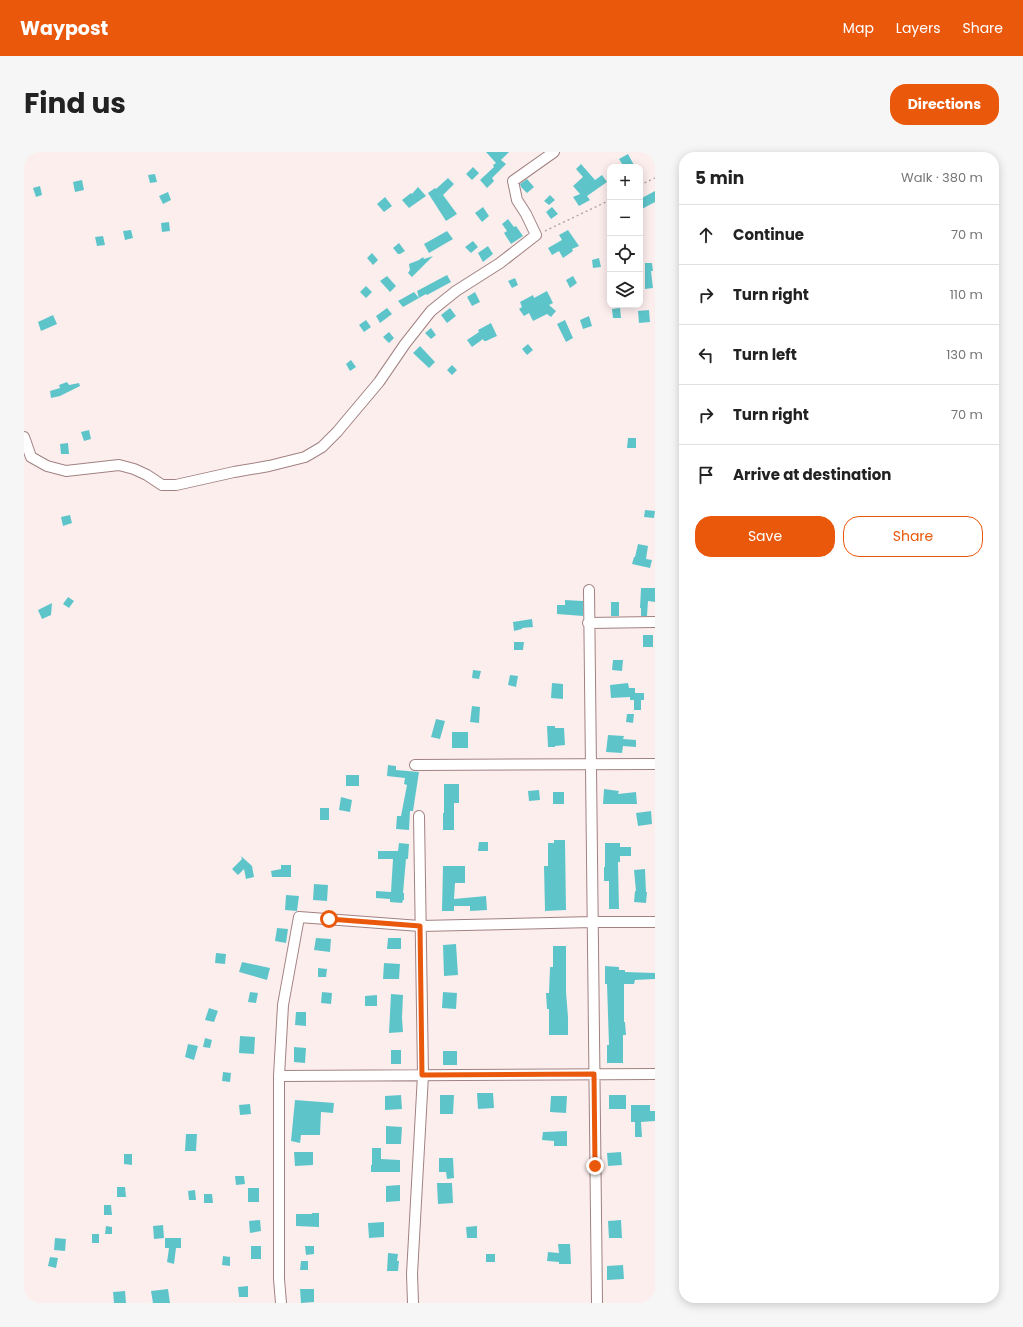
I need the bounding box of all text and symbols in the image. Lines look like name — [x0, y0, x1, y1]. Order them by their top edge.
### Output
text: Waypost — [20, 15, 108, 42]
text: Map — [843, 18, 874, 38]
text: Layers — [896, 18, 940, 38]
text: Share — [962, 18, 1003, 38]
text: Find us — [24, 84, 126, 123]
button: Directions — [890, 84, 999, 125]
map controls — [607, 164, 643, 308]
button: + — [607, 164, 643, 200]
text: 5 min — [695, 166, 744, 190]
text: Walk · 380 m — [901, 168, 983, 187]
button: − — [607, 200, 643, 236]
icon: ahead — [695, 224, 717, 246]
text: Continue — [733, 224, 804, 245]
text: 70 m — [951, 225, 983, 244]
button: locate — [607, 236, 643, 272]
button: layers — [607, 272, 643, 308]
icon: right — [695, 284, 717, 306]
text: Turn right — [733, 284, 809, 305]
text: 110 m — [950, 285, 983, 304]
icon: left — [695, 344, 717, 366]
text: Turn left — [733, 344, 797, 365]
text: 130 m — [946, 345, 983, 364]
icon: right — [695, 404, 717, 426]
text: Turn right — [733, 404, 809, 425]
text: 70 m — [951, 405, 983, 424]
icon: arrive — [695, 464, 717, 486]
text: Arrive at destination — [733, 464, 891, 485]
button: Save — [695, 516, 835, 557]
button: Share — [843, 516, 983, 557]
route start — [320, 910, 338, 928]
route end — [586, 1157, 604, 1175]

